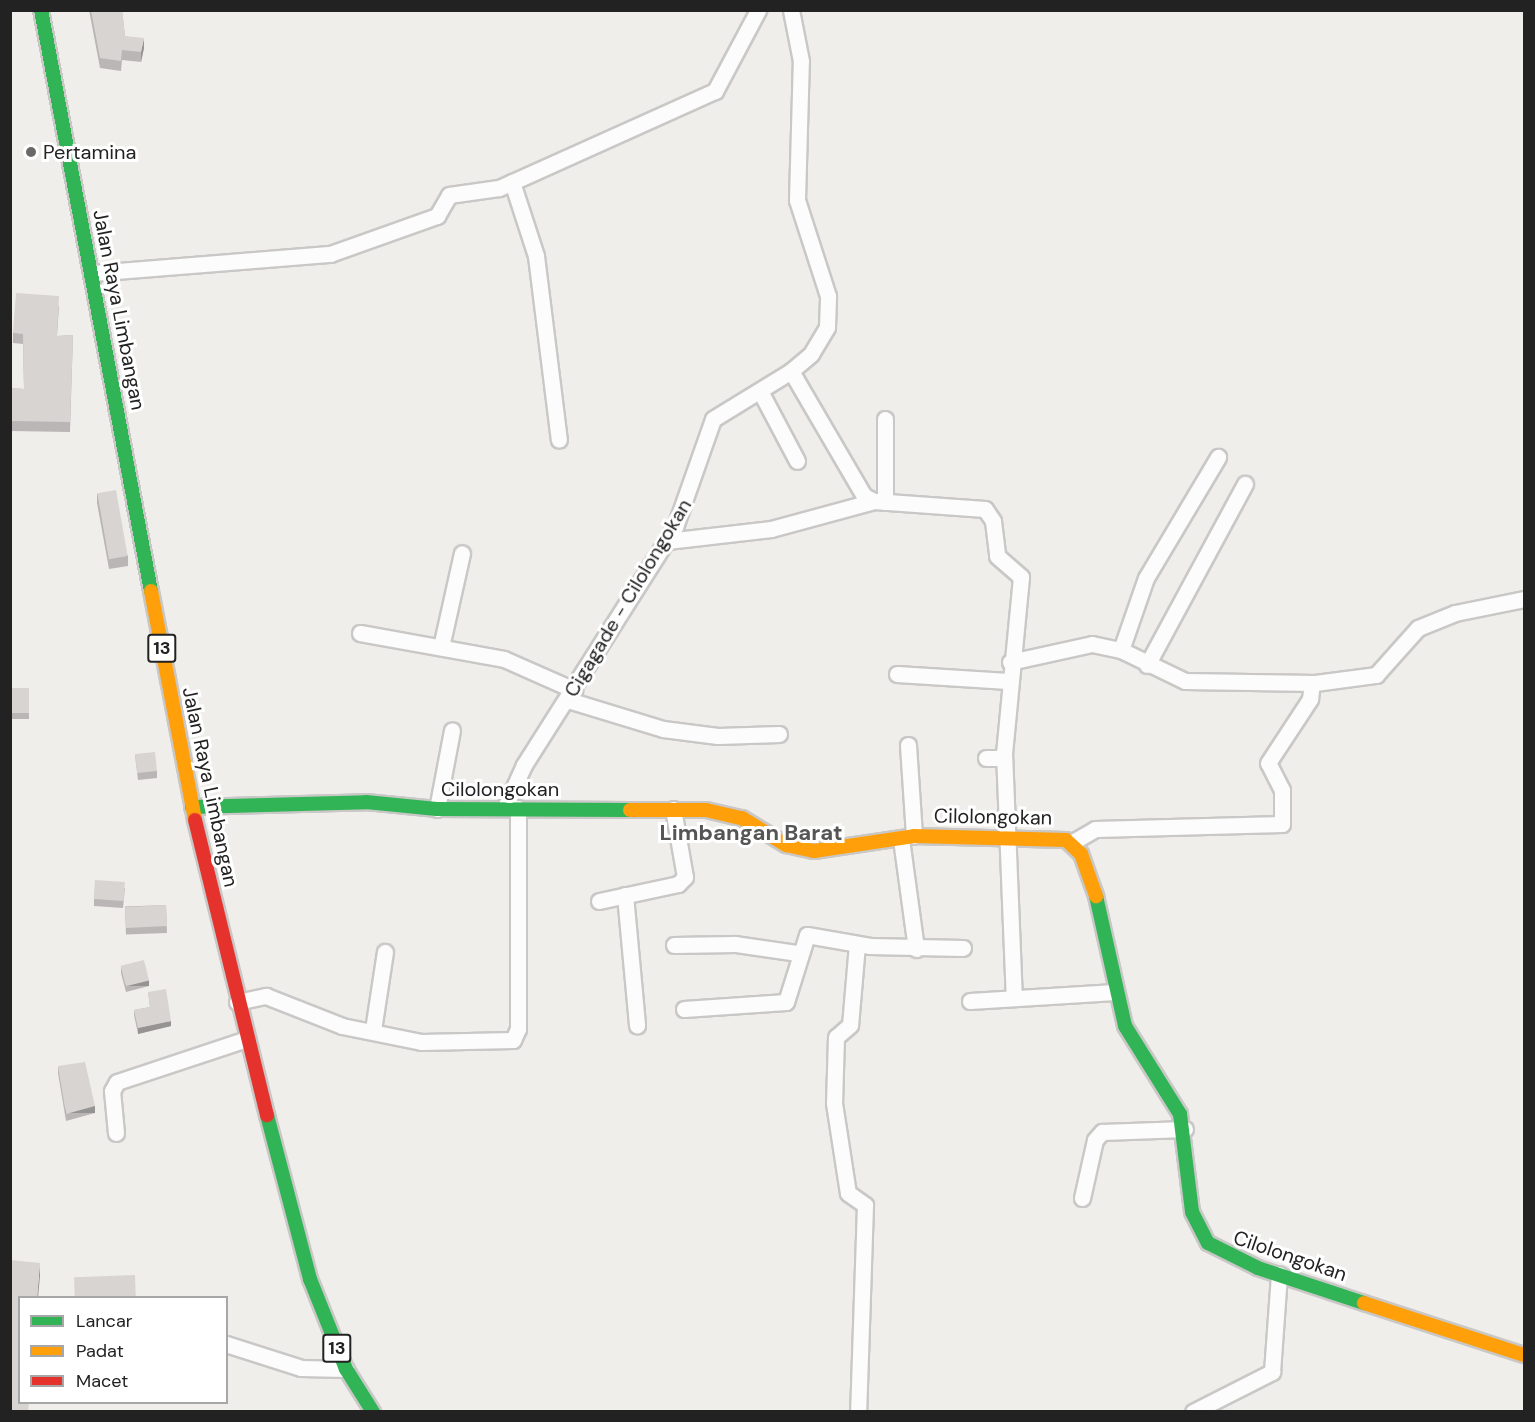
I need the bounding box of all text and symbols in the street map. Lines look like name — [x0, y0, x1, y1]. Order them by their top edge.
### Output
place label: Pertamina — [43, 140, 136, 164]
marker: Pertamina — [24, 145, 38, 159]
street label: Jalan Raya Limbangan — [88, 208, 150, 412]
street label: Cigagade - Cilolongokan — [559, 495, 697, 701]
road number: 13 — [147, 633, 177, 663]
street label: Jalan Raya Limbangan — [177, 685, 243, 889]
street label: Cilolongokan — [441, 777, 559, 801]
street label: Cilolongokan — [934, 804, 1052, 830]
district label: Limbangan Barat — [660, 820, 842, 846]
street label: Cilolongokan — [1230, 1225, 1350, 1287]
legend — [18, 1296, 228, 1404]
text: Lancar — [76, 1309, 132, 1333]
road number: 13 — [322, 1333, 352, 1363]
text: Padat — [76, 1339, 124, 1363]
text: Macet — [76, 1369, 128, 1393]

